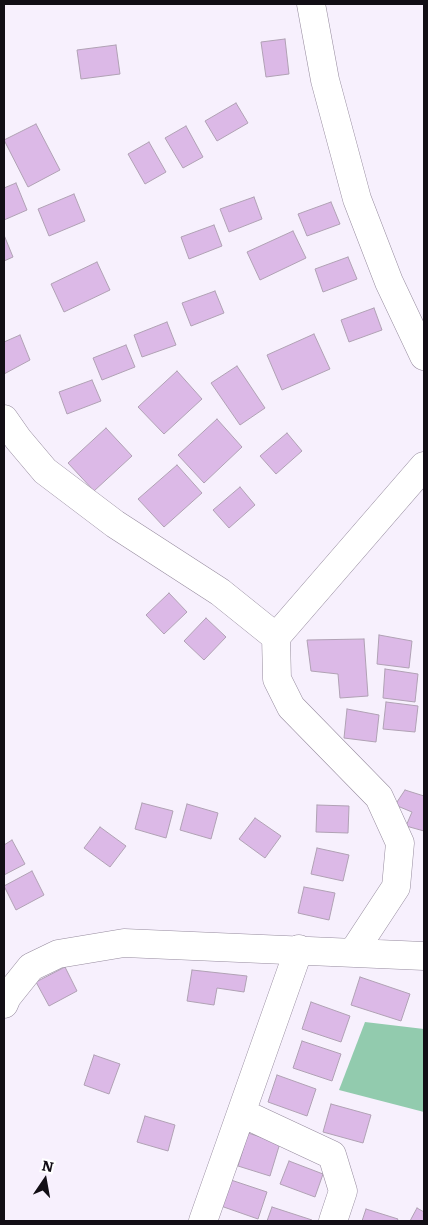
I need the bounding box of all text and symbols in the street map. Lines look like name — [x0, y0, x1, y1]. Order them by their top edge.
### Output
text: N — [40, 1154, 56, 1176]
north arrow — [20, 1155, 70, 1205]

